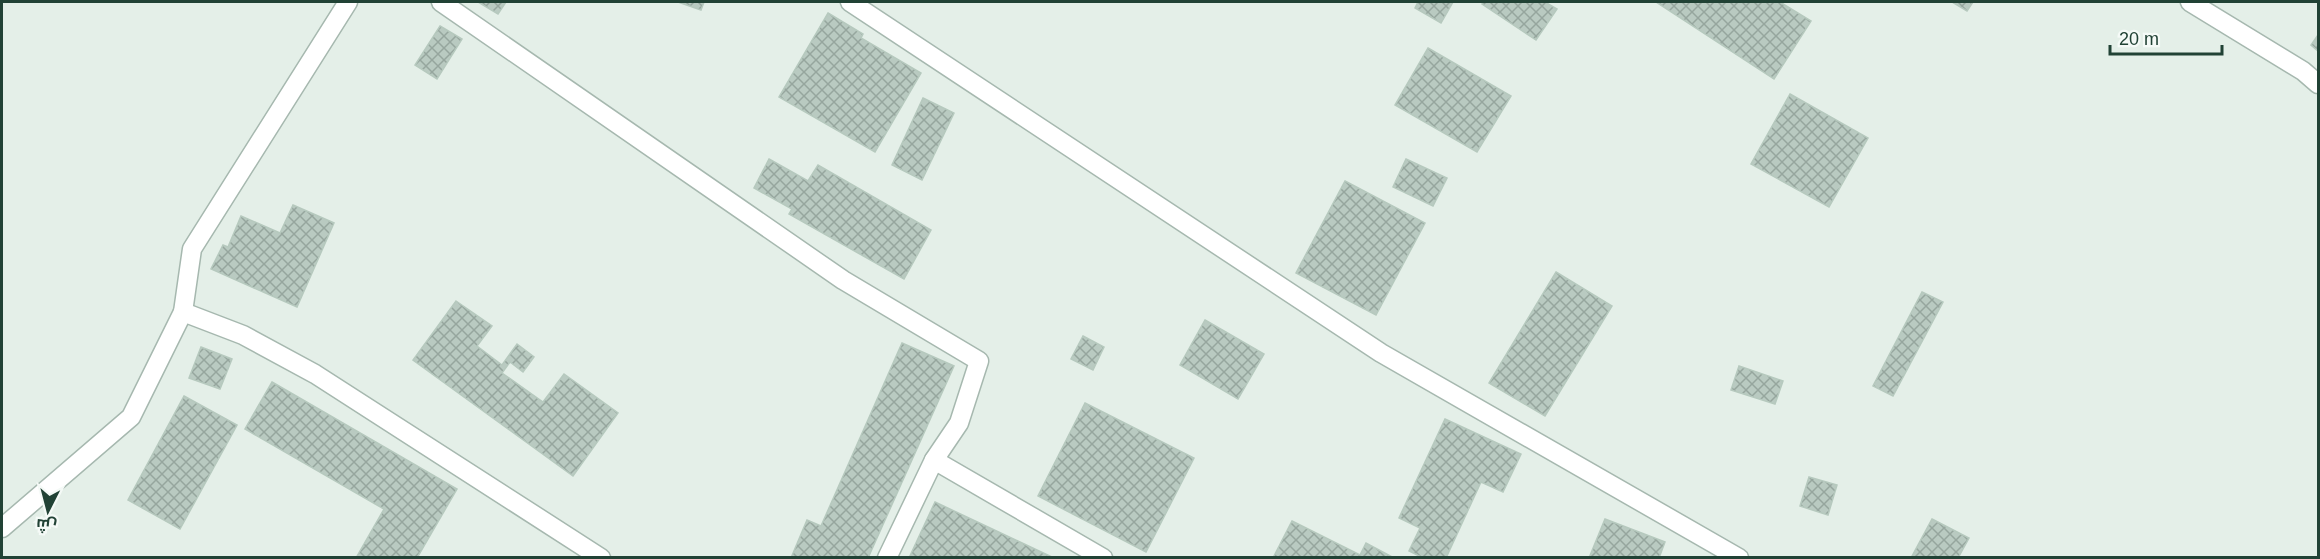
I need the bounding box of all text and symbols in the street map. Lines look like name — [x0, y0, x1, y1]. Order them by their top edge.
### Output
scale bar — [2110, 18, 2222, 56]
text: 20 m — [2119, 29, 2159, 49]
north arrow — [18, 481, 78, 541]
text: ش — [35, 515, 58, 535]

